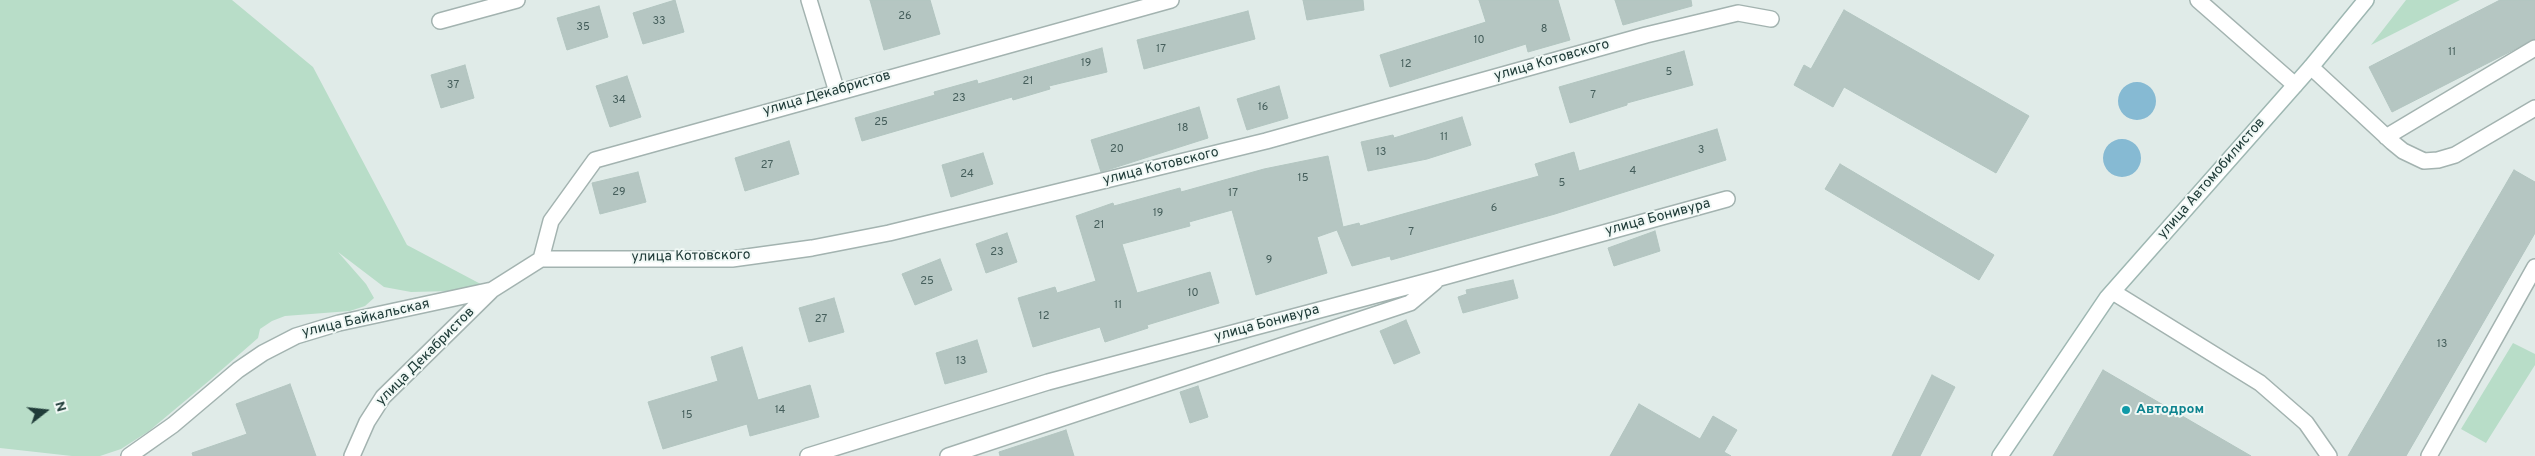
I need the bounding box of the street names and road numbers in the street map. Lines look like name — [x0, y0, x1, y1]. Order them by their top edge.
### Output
street label: улица Котовского — [1492, 37, 1612, 85]
street label: улица Декабристов — [761, 68, 893, 120]
street label: улица Автомобилистов — [2155, 115, 2269, 243]
street label: улица Котовского — [1101, 144, 1221, 190]
street label: улица Бонивура — [1604, 196, 1712, 240]
street label: улица Котовского — [631, 248, 751, 266]
street label: улица Байкальская — [301, 296, 431, 342]
street label: улица Бонивура — [1213, 302, 1321, 346]
street label: улица Декабристов — [373, 304, 479, 410]

